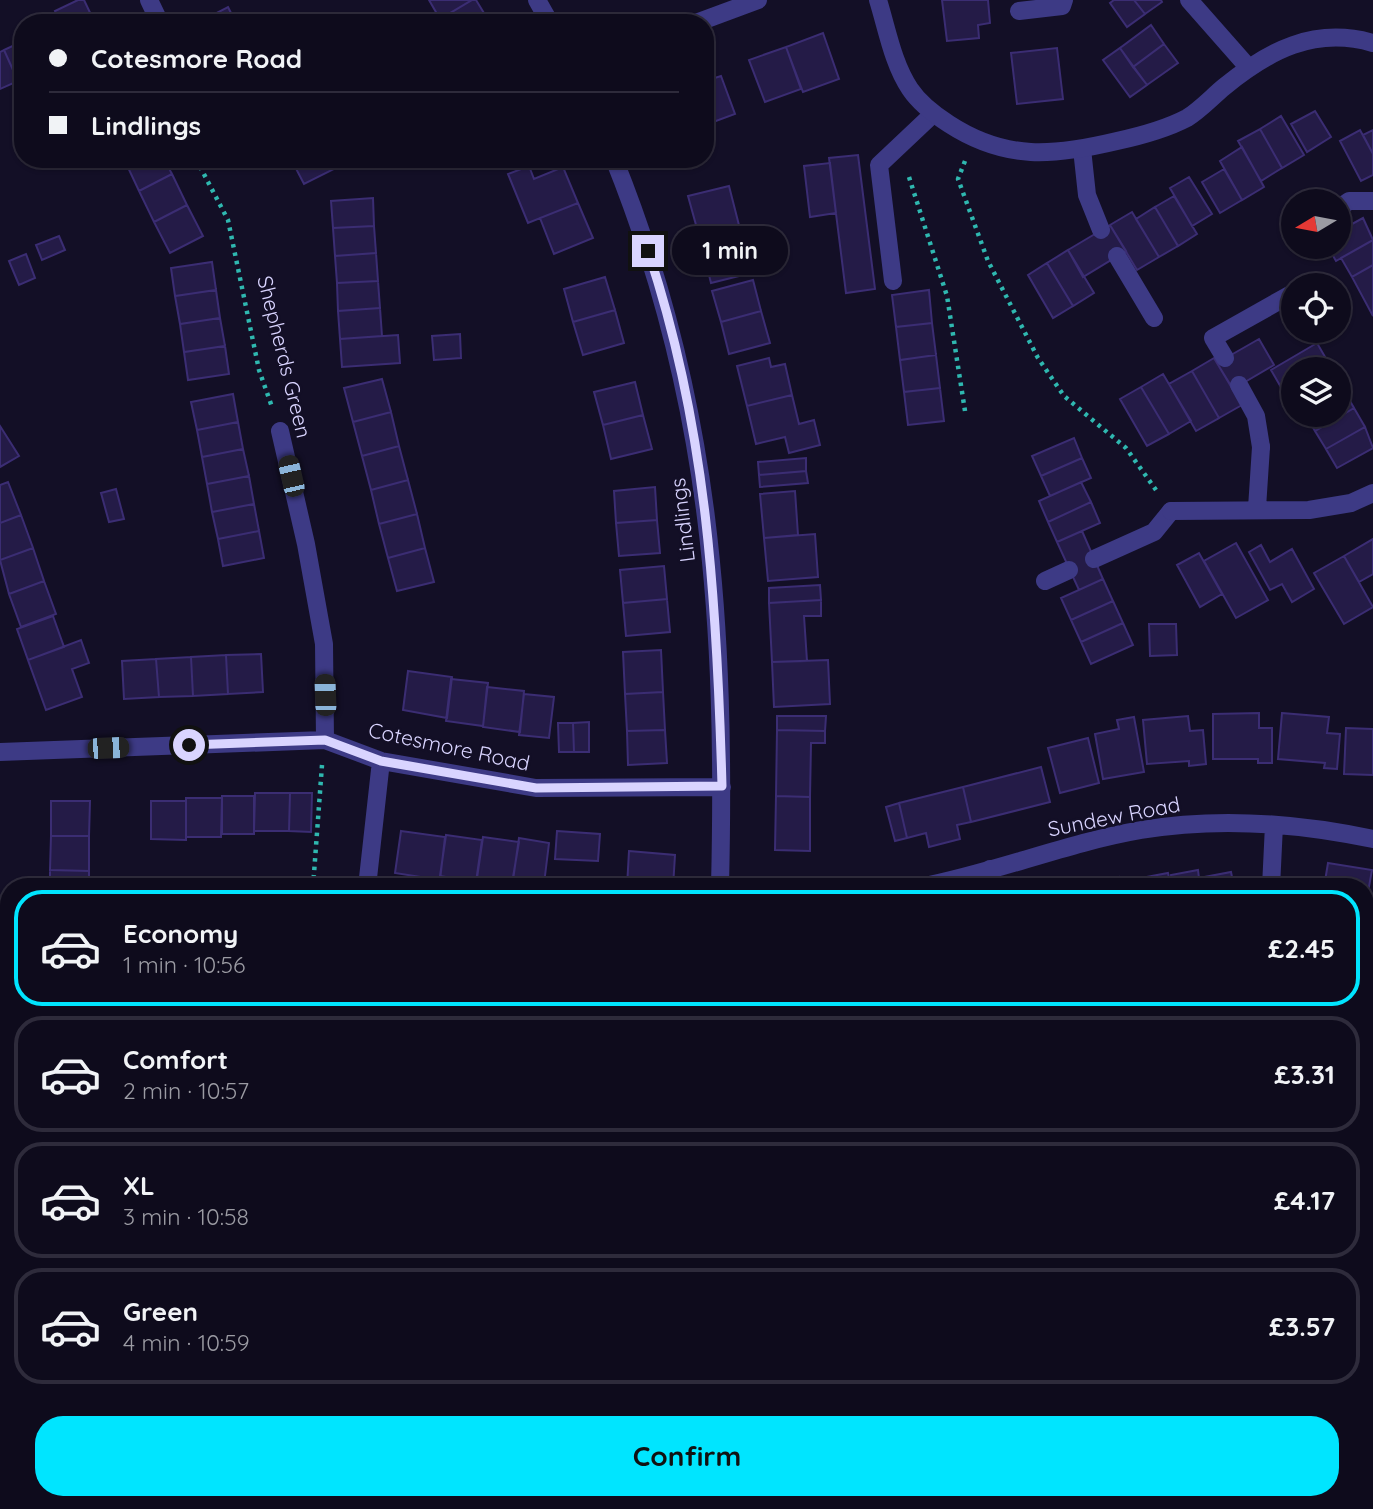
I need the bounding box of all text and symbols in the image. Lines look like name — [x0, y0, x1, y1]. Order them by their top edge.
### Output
text: Cotesmore Road — [91, 42, 302, 75]
text: Lindlings — [91, 109, 201, 142]
north arrow — [1281, 189, 1351, 259]
map controls — [1281, 189, 1351, 427]
callout: 1 min — [672, 226, 788, 276]
route end — [632, 235, 664, 267]
text: 1 min — [702, 236, 758, 265]
street label: Shepherds Green — [252, 273, 318, 441]
button: locate — [1281, 273, 1351, 343]
button: layers — [1281, 357, 1351, 427]
car — [277, 453, 306, 499]
street label: Lindlings — [664, 476, 700, 564]
car — [314, 674, 337, 716]
street label: Cotesmore Road — [366, 716, 532, 776]
route start — [173, 729, 205, 761]
car — [87, 737, 130, 759]
street label: Sundew Road — [1046, 790, 1182, 842]
icon: car — [39, 917, 102, 980]
text: Economy — [123, 917, 238, 950]
text: £2.45 — [1268, 932, 1335, 965]
text: 1 min · 10:56 — [123, 950, 245, 979]
icon: car — [39, 1043, 102, 1106]
text: Comfort — [123, 1043, 228, 1076]
text: £3.31 — [1274, 1058, 1335, 1091]
text: 2 min · 10:57 — [123, 1076, 249, 1105]
icon: car — [39, 1169, 102, 1232]
text: XL — [123, 1169, 155, 1202]
text: £4.17 — [1274, 1184, 1335, 1217]
text: 3 min · 10:58 — [123, 1202, 249, 1231]
icon: car — [39, 1295, 102, 1358]
text: Green — [123, 1295, 198, 1328]
text: £3.57 — [1269, 1310, 1335, 1343]
text: 4 min · 10:59 — [123, 1328, 250, 1357]
button: Confirm — [35, 1416, 1339, 1496]

